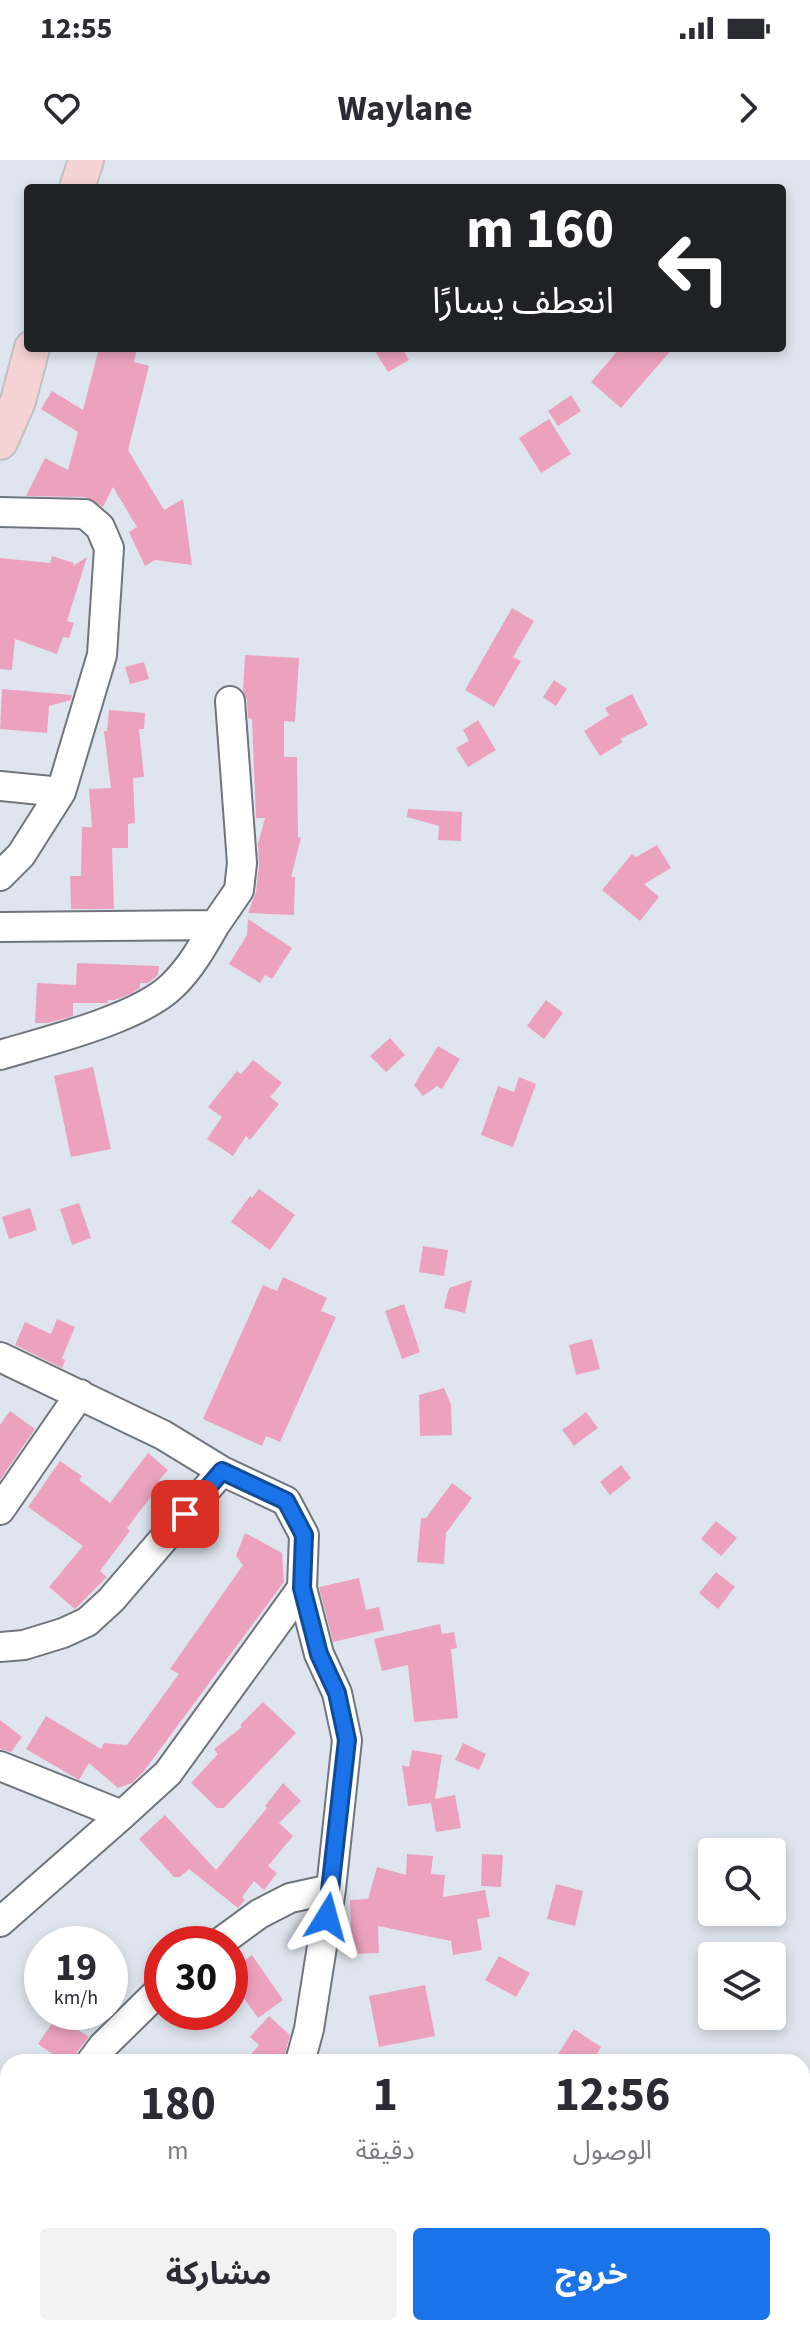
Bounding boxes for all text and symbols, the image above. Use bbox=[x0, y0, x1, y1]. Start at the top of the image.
text: 12:55 bbox=[40, 7, 112, 50]
text: Waylane bbox=[337, 83, 473, 134]
icon: heart bbox=[40, 86, 84, 130]
icon: forward bbox=[726, 86, 770, 130]
text: 160 m bbox=[466, 190, 614, 269]
icon: left bbox=[642, 216, 746, 320]
text: انعطف يسارًا bbox=[432, 276, 614, 327]
pin bbox=[151, 1480, 219, 1548]
icon: arrive bbox=[163, 1492, 207, 1536]
map controls bbox=[698, 1838, 786, 2030]
button: search bbox=[698, 1838, 786, 1926]
position arrow bbox=[285, 1875, 369, 1959]
speed limit sign: 30 bbox=[144, 1926, 248, 2030]
text: 19 bbox=[55, 1939, 97, 1996]
button: layers bbox=[698, 1942, 786, 2030]
text: km/h bbox=[54, 1984, 98, 2012]
text: 1 bbox=[372, 2061, 398, 2129]
text: 12:56 bbox=[554, 2061, 670, 2129]
text: 180 bbox=[140, 2070, 216, 2138]
text: m bbox=[167, 2132, 189, 2169]
text: دقيقة bbox=[356, 2132, 415, 2169]
text: الوصول bbox=[573, 2132, 652, 2169]
button: مشاركة bbox=[40, 2228, 397, 2320]
button: خروج bbox=[413, 2228, 770, 2320]

